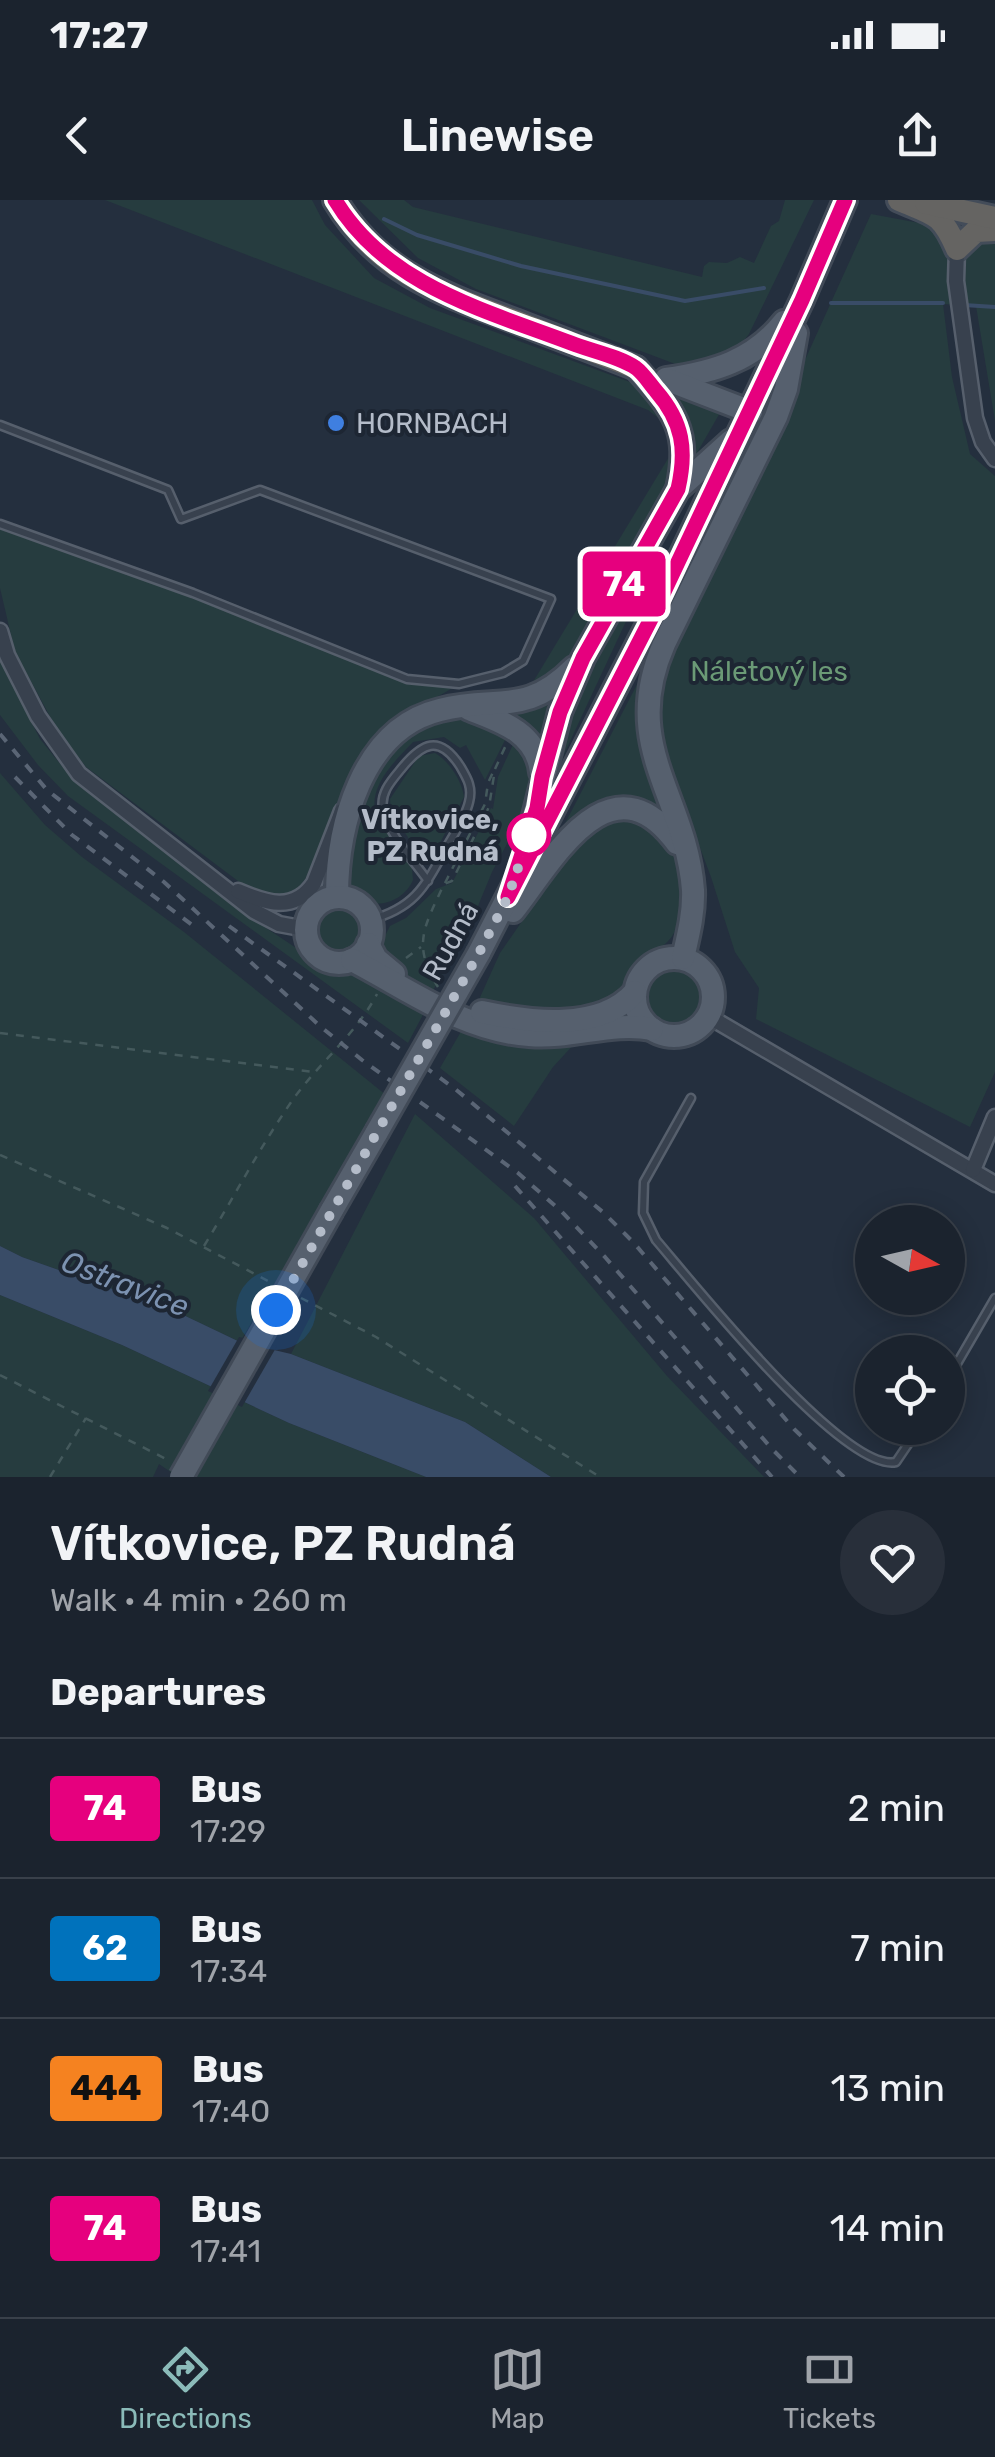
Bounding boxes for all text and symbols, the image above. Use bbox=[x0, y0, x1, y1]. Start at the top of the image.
text: 17:27 bbox=[50, 12, 148, 58]
icon: back bbox=[50, 108, 105, 163]
icon: share bbox=[890, 108, 945, 163]
text: Linewise bbox=[401, 109, 594, 162]
place label: HORNBACH bbox=[356, 407, 508, 440]
marker: HORNBACH bbox=[325, 412, 347, 434]
line badge: 74 bbox=[579, 552, 669, 616]
text: 74 bbox=[603, 563, 645, 605]
park label: Náletový les bbox=[690, 655, 848, 688]
place label: Vítkovice, PZ Rudná bbox=[361, 803, 499, 868]
marker: Vítkovice, PZ Rudná bbox=[508, 814, 550, 856]
street label: Rudná bbox=[416, 896, 485, 986]
north arrow bbox=[855, 1205, 965, 1315]
map controls bbox=[855, 1205, 965, 1445]
water label: Ostravice bbox=[56, 1243, 194, 1325]
your location bbox=[251, 1285, 301, 1335]
button: locate bbox=[855, 1335, 965, 1445]
button: heart bbox=[840, 1510, 945, 1615]
text: Vítkovice, PZ Rudná bbox=[50, 1515, 516, 1572]
text: Walk · 4 min · 260 m bbox=[50, 1581, 347, 1619]
text: Departures bbox=[50, 1669, 266, 1715]
text: Bus bbox=[190, 1766, 262, 1812]
text: 2 min bbox=[847, 1785, 945, 1831]
text: 74 bbox=[84, 1787, 126, 1829]
text: 17:29 bbox=[190, 1812, 266, 1850]
text: Bus bbox=[190, 1906, 262, 1952]
text: 7 min bbox=[850, 1925, 945, 1971]
text: 62 bbox=[82, 1927, 128, 1969]
text: 17:34 bbox=[190, 1952, 267, 1990]
text: Bus bbox=[192, 2046, 264, 2092]
text: 13 min bbox=[831, 2065, 945, 2111]
text: 444 bbox=[70, 2067, 142, 2109]
text: 17:40 bbox=[192, 2092, 270, 2130]
text: Bus bbox=[190, 2186, 262, 2232]
text: 14 min bbox=[830, 2205, 945, 2251]
text: 74 bbox=[84, 2207, 126, 2249]
text: 17:41 bbox=[190, 2232, 261, 2270]
tab: Directions bbox=[119, 2342, 252, 2435]
tab: Map bbox=[490, 2342, 545, 2435]
tab: Tickets bbox=[783, 2342, 876, 2435]

